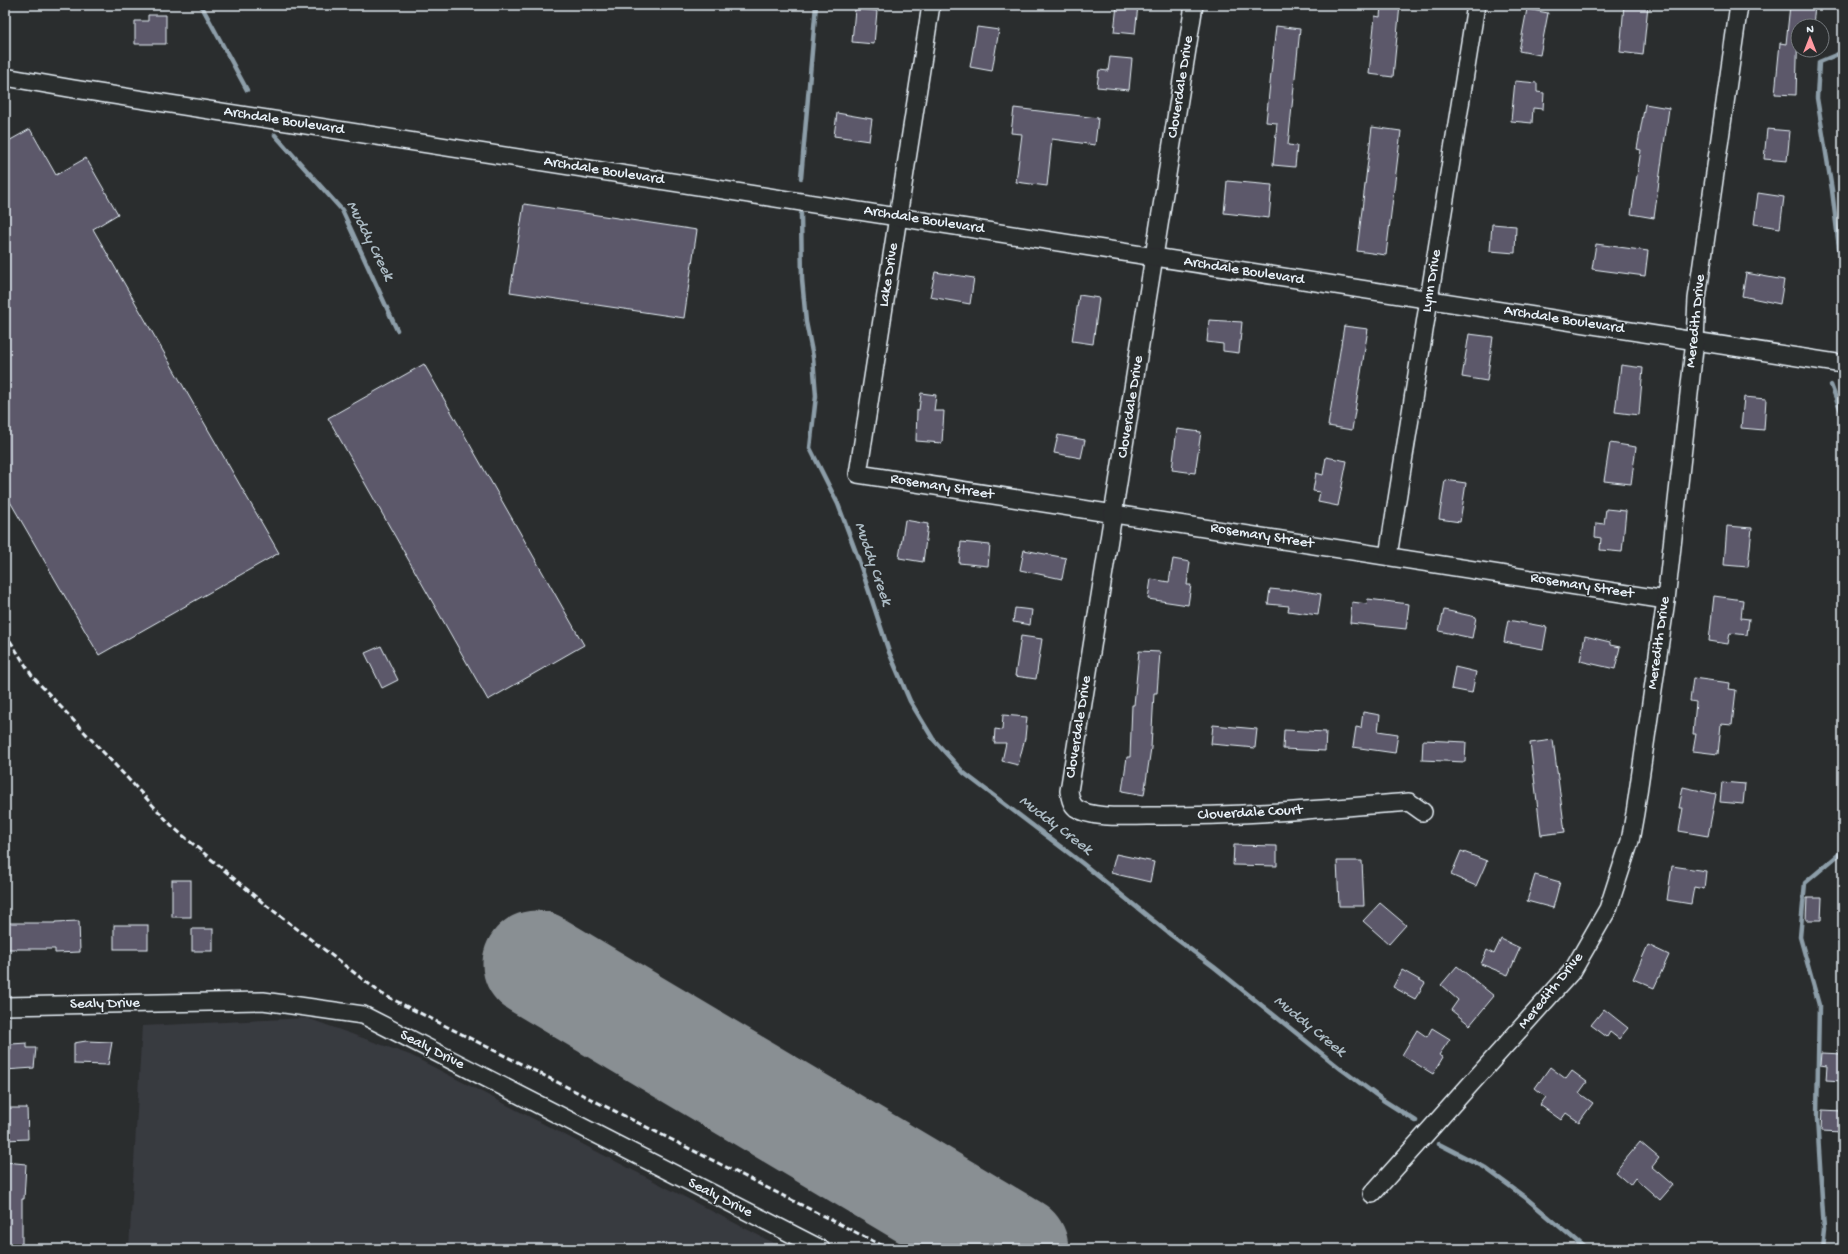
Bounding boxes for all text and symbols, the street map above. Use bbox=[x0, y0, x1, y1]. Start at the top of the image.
north arrow bbox=[1790, 18, 1830, 58]
text: N bbox=[1806, 24, 1814, 36]
street label: Cloverdale Drive bbox=[1164, 34, 1198, 139]
street label: Archdale Boulevard bbox=[223, 103, 347, 140]
street label: Archdale Boulevard bbox=[543, 153, 667, 190]
water label: Muddy Creek bbox=[341, 198, 398, 286]
street label: Archdale Boulevard bbox=[863, 202, 987, 239]
street label: Lake Drive bbox=[875, 241, 903, 308]
street label: Lynn Drive bbox=[1418, 248, 1446, 314]
street label: Archdale Boulevard bbox=[1183, 253, 1307, 290]
street label: Meredith Drive bbox=[1682, 273, 1710, 369]
street label: Archdale Boulevard bbox=[1503, 302, 1627, 339]
street label: Cloverdale Drive bbox=[1114, 354, 1148, 459]
street label: Rosemary Street bbox=[889, 470, 997, 504]
street label: Rosemary Street bbox=[1209, 519, 1317, 553]
water label: Muddy Creek bbox=[849, 520, 896, 610]
street label: Rosemary Street bbox=[1529, 569, 1637, 603]
street label: Meredith Drive bbox=[1644, 595, 1674, 691]
street label: Cloverdale Drive bbox=[1062, 674, 1096, 779]
water label: Muddy Creek bbox=[1015, 792, 1097, 861]
street label: Cloverdale Court bbox=[1197, 801, 1305, 825]
street label: Meredith Drive bbox=[1515, 949, 1588, 1033]
water label: Muddy Creek bbox=[1269, 992, 1350, 1063]
street label: Sealy Drive bbox=[70, 994, 140, 1014]
street label: Sealy Drive bbox=[397, 1026, 467, 1074]
street label: Sealy Drive bbox=[685, 1174, 755, 1222]

